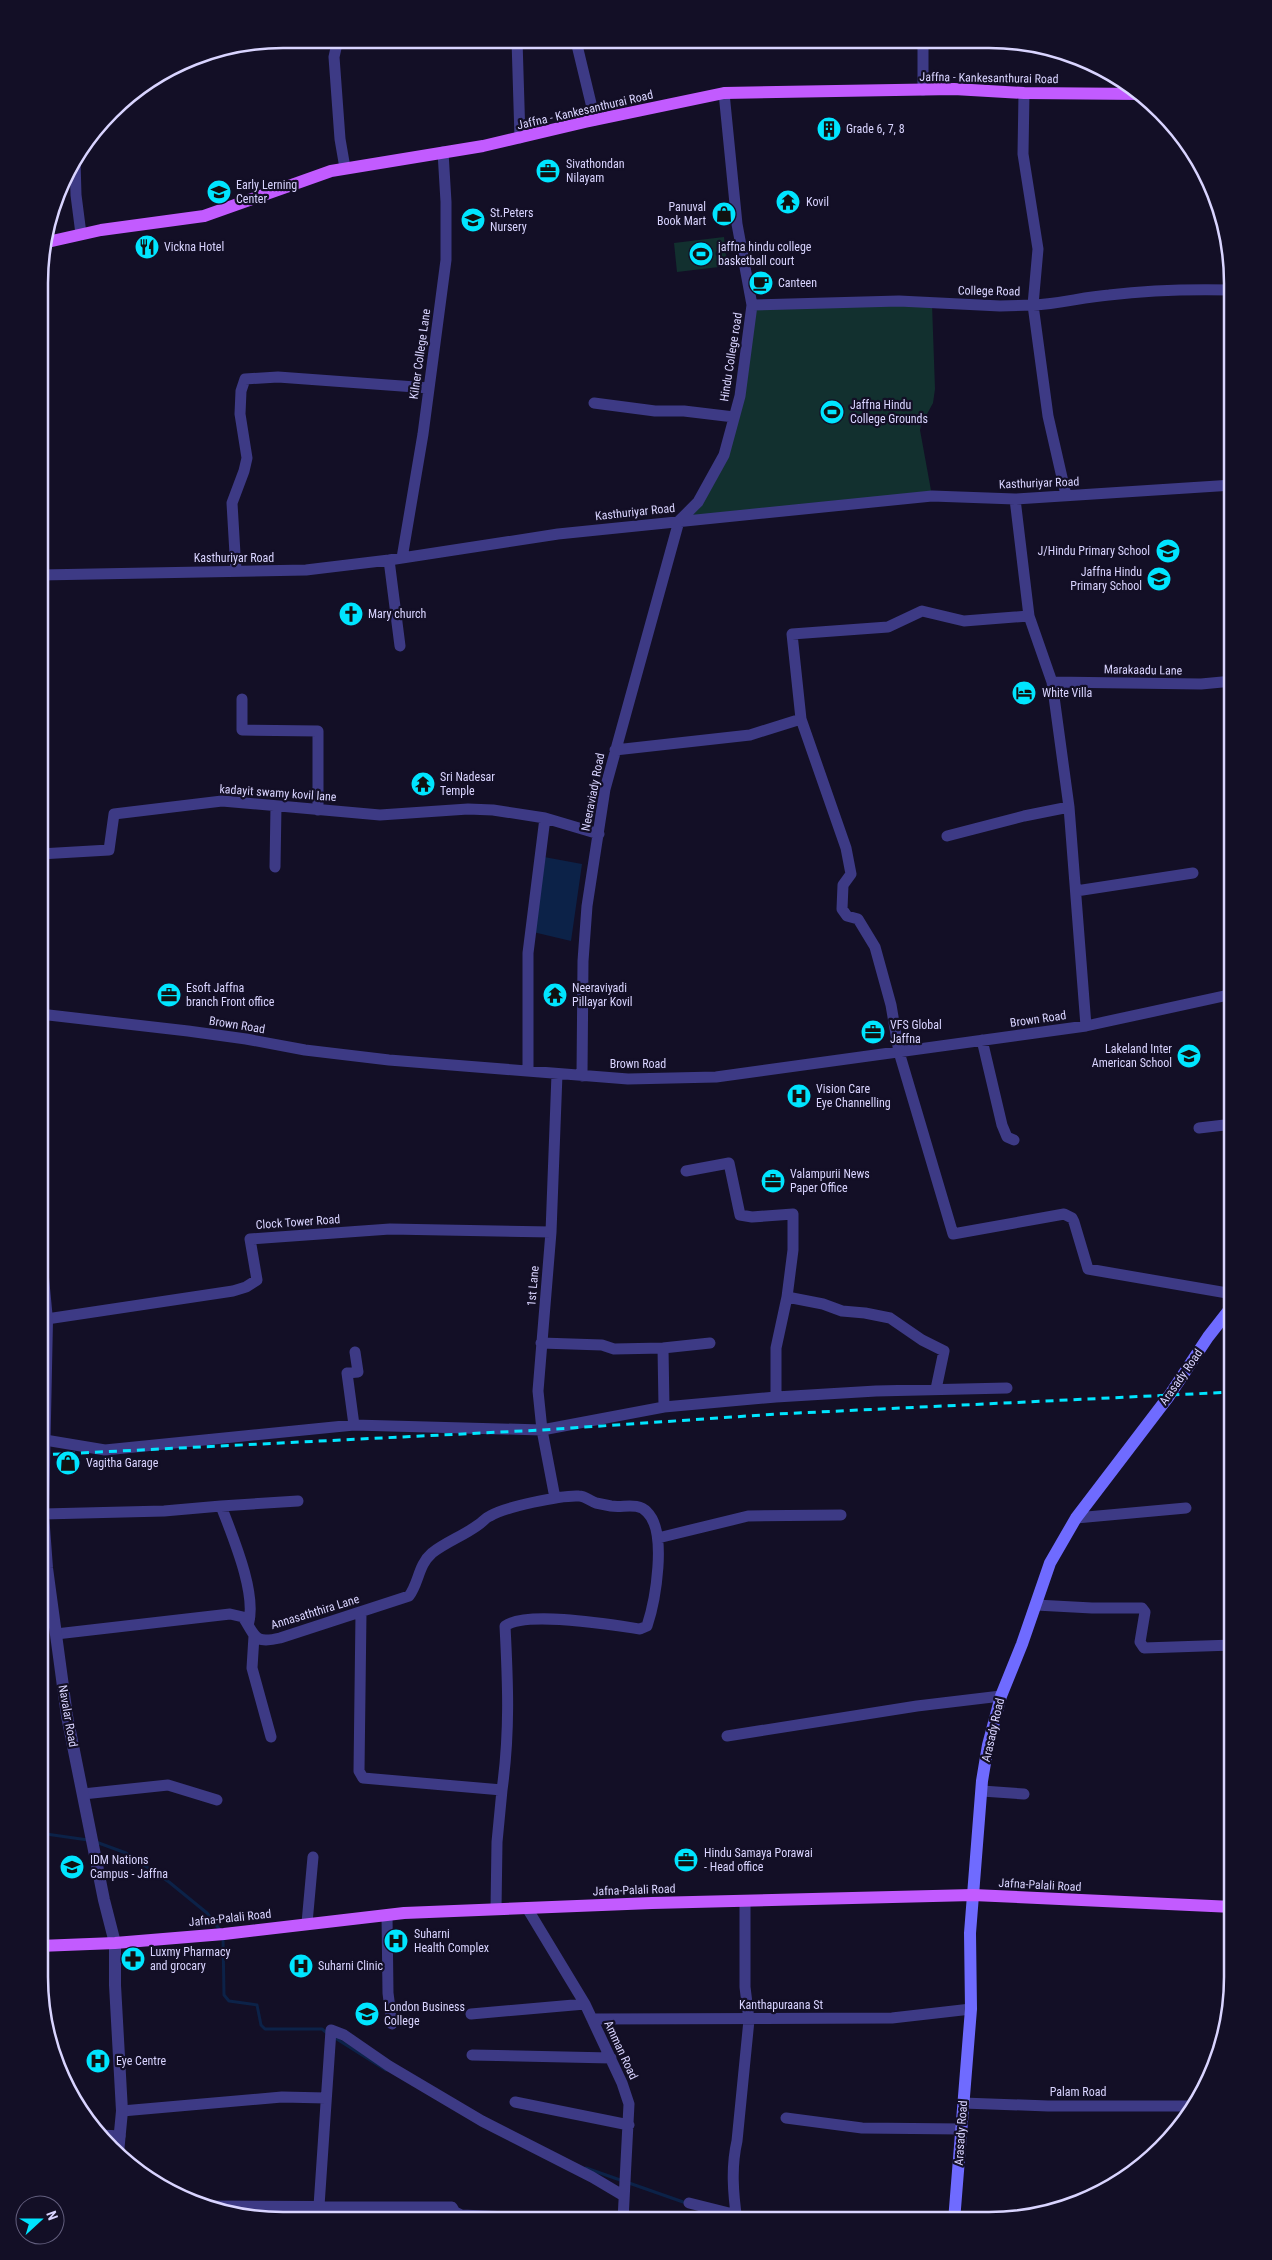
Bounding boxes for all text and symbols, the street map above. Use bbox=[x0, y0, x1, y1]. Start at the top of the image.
street label: Jaffna - Kankesanthurai Road bbox=[919, 70, 1059, 86]
street label: Jaffna - Kankesanthurai Road bbox=[516, 88, 654, 132]
building icon: Grade 6, 7, 8 bbox=[816, 116, 842, 142]
place label: Grade 6, 7, 8 bbox=[846, 122, 905, 136]
place label: Sivathondan Nilayam bbox=[566, 157, 625, 185]
office icon: Sivathondan Nilayam bbox=[535, 158, 561, 184]
place label: Early Lerning Center bbox=[236, 178, 297, 206]
school or university icon: Early Lerning Center bbox=[206, 179, 232, 205]
temple icon: Kovil bbox=[775, 189, 801, 215]
place label: Kovil bbox=[806, 195, 829, 209]
place label: Panuval Book Mart bbox=[657, 200, 706, 228]
shop icon: Panuval Book Mart bbox=[711, 201, 737, 227]
place label: St.Peters Nursery bbox=[490, 206, 533, 234]
school or university icon: St.Peters Nursery bbox=[460, 207, 486, 233]
restaurant icon: Vickna Hotel bbox=[134, 234, 160, 260]
place label: Vickna Hotel bbox=[164, 240, 224, 254]
place label: jaffna hindu college basketball court bbox=[717, 240, 812, 268]
sports icon: jaffna hindu college basketball court bbox=[688, 241, 714, 267]
cafe icon: Canteen bbox=[748, 270, 774, 296]
place label: Canteen bbox=[778, 276, 817, 290]
street label: College Road bbox=[958, 283, 1020, 299]
street label: Kilner College Lane bbox=[407, 308, 433, 400]
street label: Hindu College road bbox=[717, 311, 745, 403]
place label: Jaffna Hindu College Grounds bbox=[850, 398, 928, 426]
sports icon: Jaffna Hindu College Grounds bbox=[819, 399, 845, 425]
street label: Kasthuriyar Road bbox=[999, 475, 1080, 491]
street label: Kasthuriyar Road bbox=[594, 501, 676, 523]
school or university icon: J/Hindu Primary School bbox=[1155, 538, 1181, 564]
place label: J/Hindu Primary School bbox=[1038, 544, 1150, 558]
street label: Kasthuriyar Road bbox=[194, 551, 274, 565]
place label: Jaffna Hindu Primary School bbox=[1070, 565, 1142, 593]
school or university icon: Jaffna Hindu Primary School bbox=[1146, 566, 1172, 592]
church icon: Mary church bbox=[338, 601, 364, 627]
place label: Mary church bbox=[368, 607, 427, 621]
street label: Marakaadu Lane bbox=[1104, 662, 1183, 678]
hotel icon: White Villa bbox=[1011, 680, 1037, 706]
place label: White Villa bbox=[1042, 686, 1093, 700]
street label: Neeraviady Road bbox=[579, 752, 607, 832]
place label: Sri Nadesar Temple bbox=[440, 770, 495, 798]
temple icon: Sri Nadesar Temple bbox=[410, 771, 436, 797]
street label: kadayit swamy kovil lane bbox=[219, 782, 337, 804]
place label: Esoft Jaffna branch Front office bbox=[186, 981, 275, 1009]
place label: Neeraviyadi Pillayar Kovil bbox=[572, 981, 633, 1009]
office icon: Esoft Jaffna branch Front office bbox=[156, 982, 182, 1008]
temple icon: Neeraviyadi Pillayar Kovil bbox=[542, 982, 568, 1008]
street label: Brown Road bbox=[1009, 1008, 1067, 1030]
street label: Brown Road bbox=[208, 1014, 266, 1036]
place label: VFS Global Jaffna bbox=[890, 1018, 942, 1046]
office icon: VFS Global Jaffna bbox=[860, 1019, 886, 1045]
place label: Lakeland Inter American School bbox=[1092, 1042, 1172, 1070]
school or university icon: Lakeland Inter American School bbox=[1176, 1043, 1202, 1069]
street label: Brown Road bbox=[610, 1057, 666, 1071]
place label: Vision Care Eye Channelling bbox=[816, 1082, 891, 1110]
hospital icon: Vision Care Eye Channelling bbox=[786, 1083, 812, 1109]
place label: Valampurii News Paper Office bbox=[790, 1167, 870, 1195]
office icon: Valampurii News Paper Office bbox=[760, 1168, 786, 1194]
street label: Clock Tower Road bbox=[255, 1212, 341, 1232]
street label: 1st Lane bbox=[524, 1265, 542, 1307]
street label: Arasady Road bbox=[1157, 1346, 1205, 1408]
shop icon: Vagitha Garage bbox=[55, 1450, 81, 1476]
place label: Vagitha Garage bbox=[86, 1456, 159, 1470]
street label: Annasaththira Lane bbox=[269, 1592, 361, 1632]
street label: Navalar Road bbox=[56, 1684, 80, 1748]
street label: Arasady Road bbox=[979, 1697, 1007, 1763]
place label: Hindu Samaya Porawai - Head office bbox=[704, 1846, 813, 1874]
office icon: Hindu Samaya Porawai - Head office bbox=[673, 1847, 699, 1873]
place label: IDM Nations Campus - Jaffna bbox=[90, 1853, 168, 1881]
school or university icon: IDM Nations Campus - Jaffna bbox=[59, 1854, 85, 1880]
street label: Jafna-Palali Road bbox=[998, 1876, 1082, 1894]
street label: Jafna-Palali Road bbox=[592, 1882, 676, 1898]
street label: Jafna-Palali Road bbox=[188, 1907, 272, 1929]
place label: Suharni Health Complex bbox=[414, 1927, 489, 1955]
hospital icon: Suharni Health Complex bbox=[383, 1928, 409, 1954]
place label: Luxmy Pharmacy and grocary bbox=[150, 1945, 230, 1973]
pharmacy icon: Luxmy Pharmacy and grocary bbox=[120, 1946, 146, 1972]
hospital icon: Suharni Clinic bbox=[288, 1953, 314, 1979]
place label: Suharni Clinic bbox=[318, 1959, 383, 1973]
street label: Kanthapuraana St bbox=[739, 1998, 823, 2012]
place label: London Business College bbox=[384, 2000, 465, 2028]
school or university icon: London Business College bbox=[354, 2001, 380, 2027]
street label: Amman Road bbox=[601, 2018, 641, 2082]
hospital icon: Eye Centre bbox=[85, 2048, 111, 2074]
place label: Eye Centre bbox=[116, 2054, 166, 2068]
street label: Palam Road bbox=[1050, 2085, 1106, 2099]
street label: Arasady Road bbox=[952, 2100, 970, 2166]
north arrow bbox=[15, 2195, 65, 2245]
text: N bbox=[43, 2208, 61, 2222]

